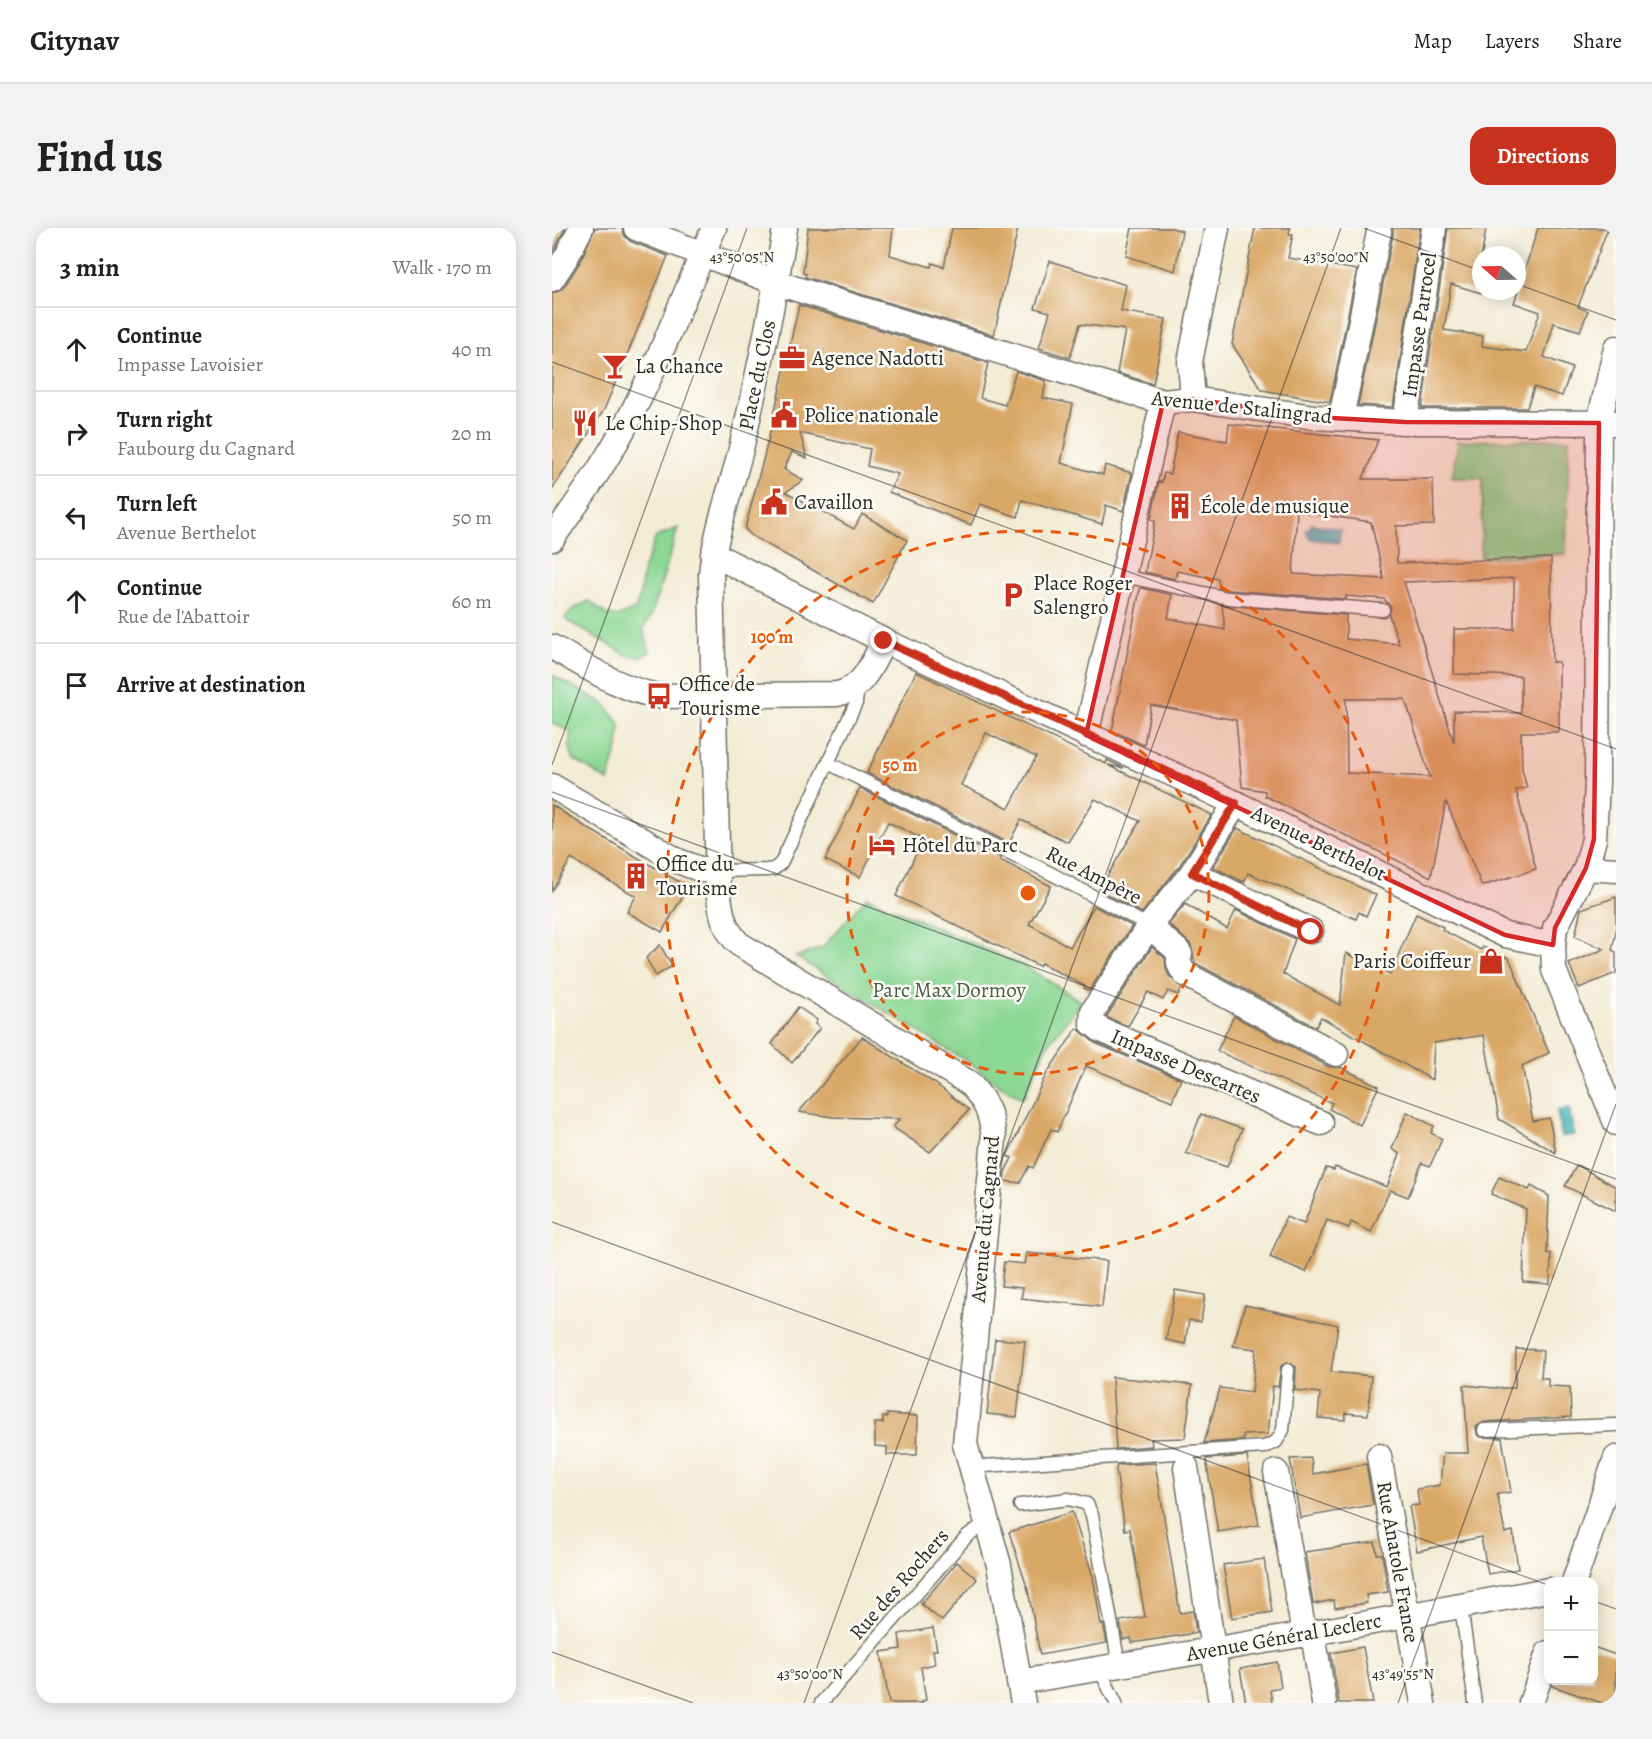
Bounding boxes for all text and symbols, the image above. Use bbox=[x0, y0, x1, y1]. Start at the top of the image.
text: Citynav bbox=[30, 22, 119, 60]
text: Map bbox=[1413, 27, 1452, 55]
text: Layers bbox=[1485, 27, 1540, 55]
text: Share bbox=[1573, 27, 1622, 55]
button: Directions bbox=[1470, 127, 1616, 185]
text: Find us bbox=[36, 128, 163, 185]
north arrow bbox=[1472, 246, 1526, 300]
text: 43°50'05"N bbox=[710, 247, 774, 267]
text: 43°50'00"N bbox=[1303, 247, 1369, 267]
text: 3 min bbox=[60, 250, 120, 285]
street label: Impasse Parrocel bbox=[1395, 250, 1443, 400]
text: Walk · 170 m bbox=[392, 254, 492, 281]
street label: Place du Clos bbox=[732, 317, 782, 433]
text: Continue bbox=[117, 321, 202, 351]
icon: ahead bbox=[60, 333, 93, 366]
text: 40 m bbox=[452, 336, 492, 363]
office icon: Agence Nadotti bbox=[777, 343, 807, 373]
place label: Agence Nadotti bbox=[811, 344, 944, 372]
text: Impasse Lavoisier bbox=[117, 351, 263, 378]
bar icon: La Chance bbox=[600, 351, 630, 381]
place label: La Chance bbox=[635, 352, 723, 380]
street label: Avenue de Stalingrad bbox=[1149, 383, 1334, 430]
public building icon: Police nationale bbox=[769, 400, 799, 430]
place label: Police nationale bbox=[804, 401, 939, 429]
text: Turn right bbox=[117, 405, 213, 435]
restaurant icon: Le Chip-Shop bbox=[570, 408, 600, 438]
place label: Le Chip-Shop bbox=[605, 409, 722, 437]
icon: right bbox=[60, 417, 93, 450]
text: 20 m bbox=[451, 420, 492, 447]
text: Faubourg du Cagnard bbox=[117, 435, 295, 462]
public building icon: Cavaillon bbox=[759, 487, 789, 517]
place label: Cavaillon bbox=[794, 488, 873, 516]
text: Turn left bbox=[117, 489, 197, 519]
building icon: École de musique bbox=[1165, 491, 1195, 521]
place label: École de musique bbox=[1200, 492, 1349, 520]
icon: left bbox=[60, 501, 93, 534]
text: 50 m bbox=[452, 504, 492, 531]
text: Avenue Berthelot bbox=[117, 519, 257, 546]
place label: Place Roger Salengro bbox=[1033, 569, 1132, 621]
text: Continue bbox=[117, 573, 202, 603]
parking icon: Place Roger Salengro bbox=[998, 580, 1028, 610]
icon: ahead bbox=[60, 585, 93, 618]
text: 60 m bbox=[452, 588, 492, 615]
text: Rue de l'Abattoir bbox=[117, 603, 250, 630]
text: 100 m bbox=[751, 625, 793, 649]
route end bbox=[870, 627, 896, 653]
icon: arrive bbox=[60, 669, 93, 702]
text: Arrive at destination bbox=[117, 670, 306, 700]
place label: Office de Tourisme bbox=[679, 670, 760, 722]
bus stop icon: Office de Tourisme bbox=[644, 681, 674, 711]
text: 50 m bbox=[883, 753, 917, 777]
street label: Avenue Berthelot bbox=[1246, 798, 1391, 888]
hotel icon: Hôtel du Parc bbox=[867, 830, 897, 860]
place label: Hôtel du Parc bbox=[902, 831, 1018, 859]
street label: Rue Ampère bbox=[1041, 839, 1147, 911]
place label: Office du Tourisme bbox=[656, 850, 737, 902]
building icon: Office du Tourisme bbox=[621, 861, 651, 891]
centre of rings bbox=[1018, 883, 1038, 903]
route start bbox=[1297, 918, 1323, 944]
shop icon: Paris Coiffeur bbox=[1476, 946, 1506, 976]
place label: Paris Coiffeur bbox=[1353, 947, 1471, 975]
park label: Parc Max Dormoy bbox=[872, 976, 1026, 1004]
street label: Impasse Descartes bbox=[1107, 1022, 1265, 1110]
street label: Avenue du Cagnard bbox=[964, 1134, 1006, 1305]
street label: Rue Anatole France bbox=[1370, 1479, 1426, 1645]
street label: Rue des Rochers bbox=[843, 1522, 955, 1646]
map controls bbox=[1544, 1577, 1598, 1685]
button: + bbox=[1544, 1577, 1598, 1631]
street label: Avenue Général Leclerc bbox=[1183, 1606, 1384, 1668]
button: − bbox=[1544, 1631, 1598, 1685]
text: 43°50'00"N bbox=[777, 1664, 843, 1684]
text: 43°49'55"N bbox=[1372, 1664, 1434, 1684]

